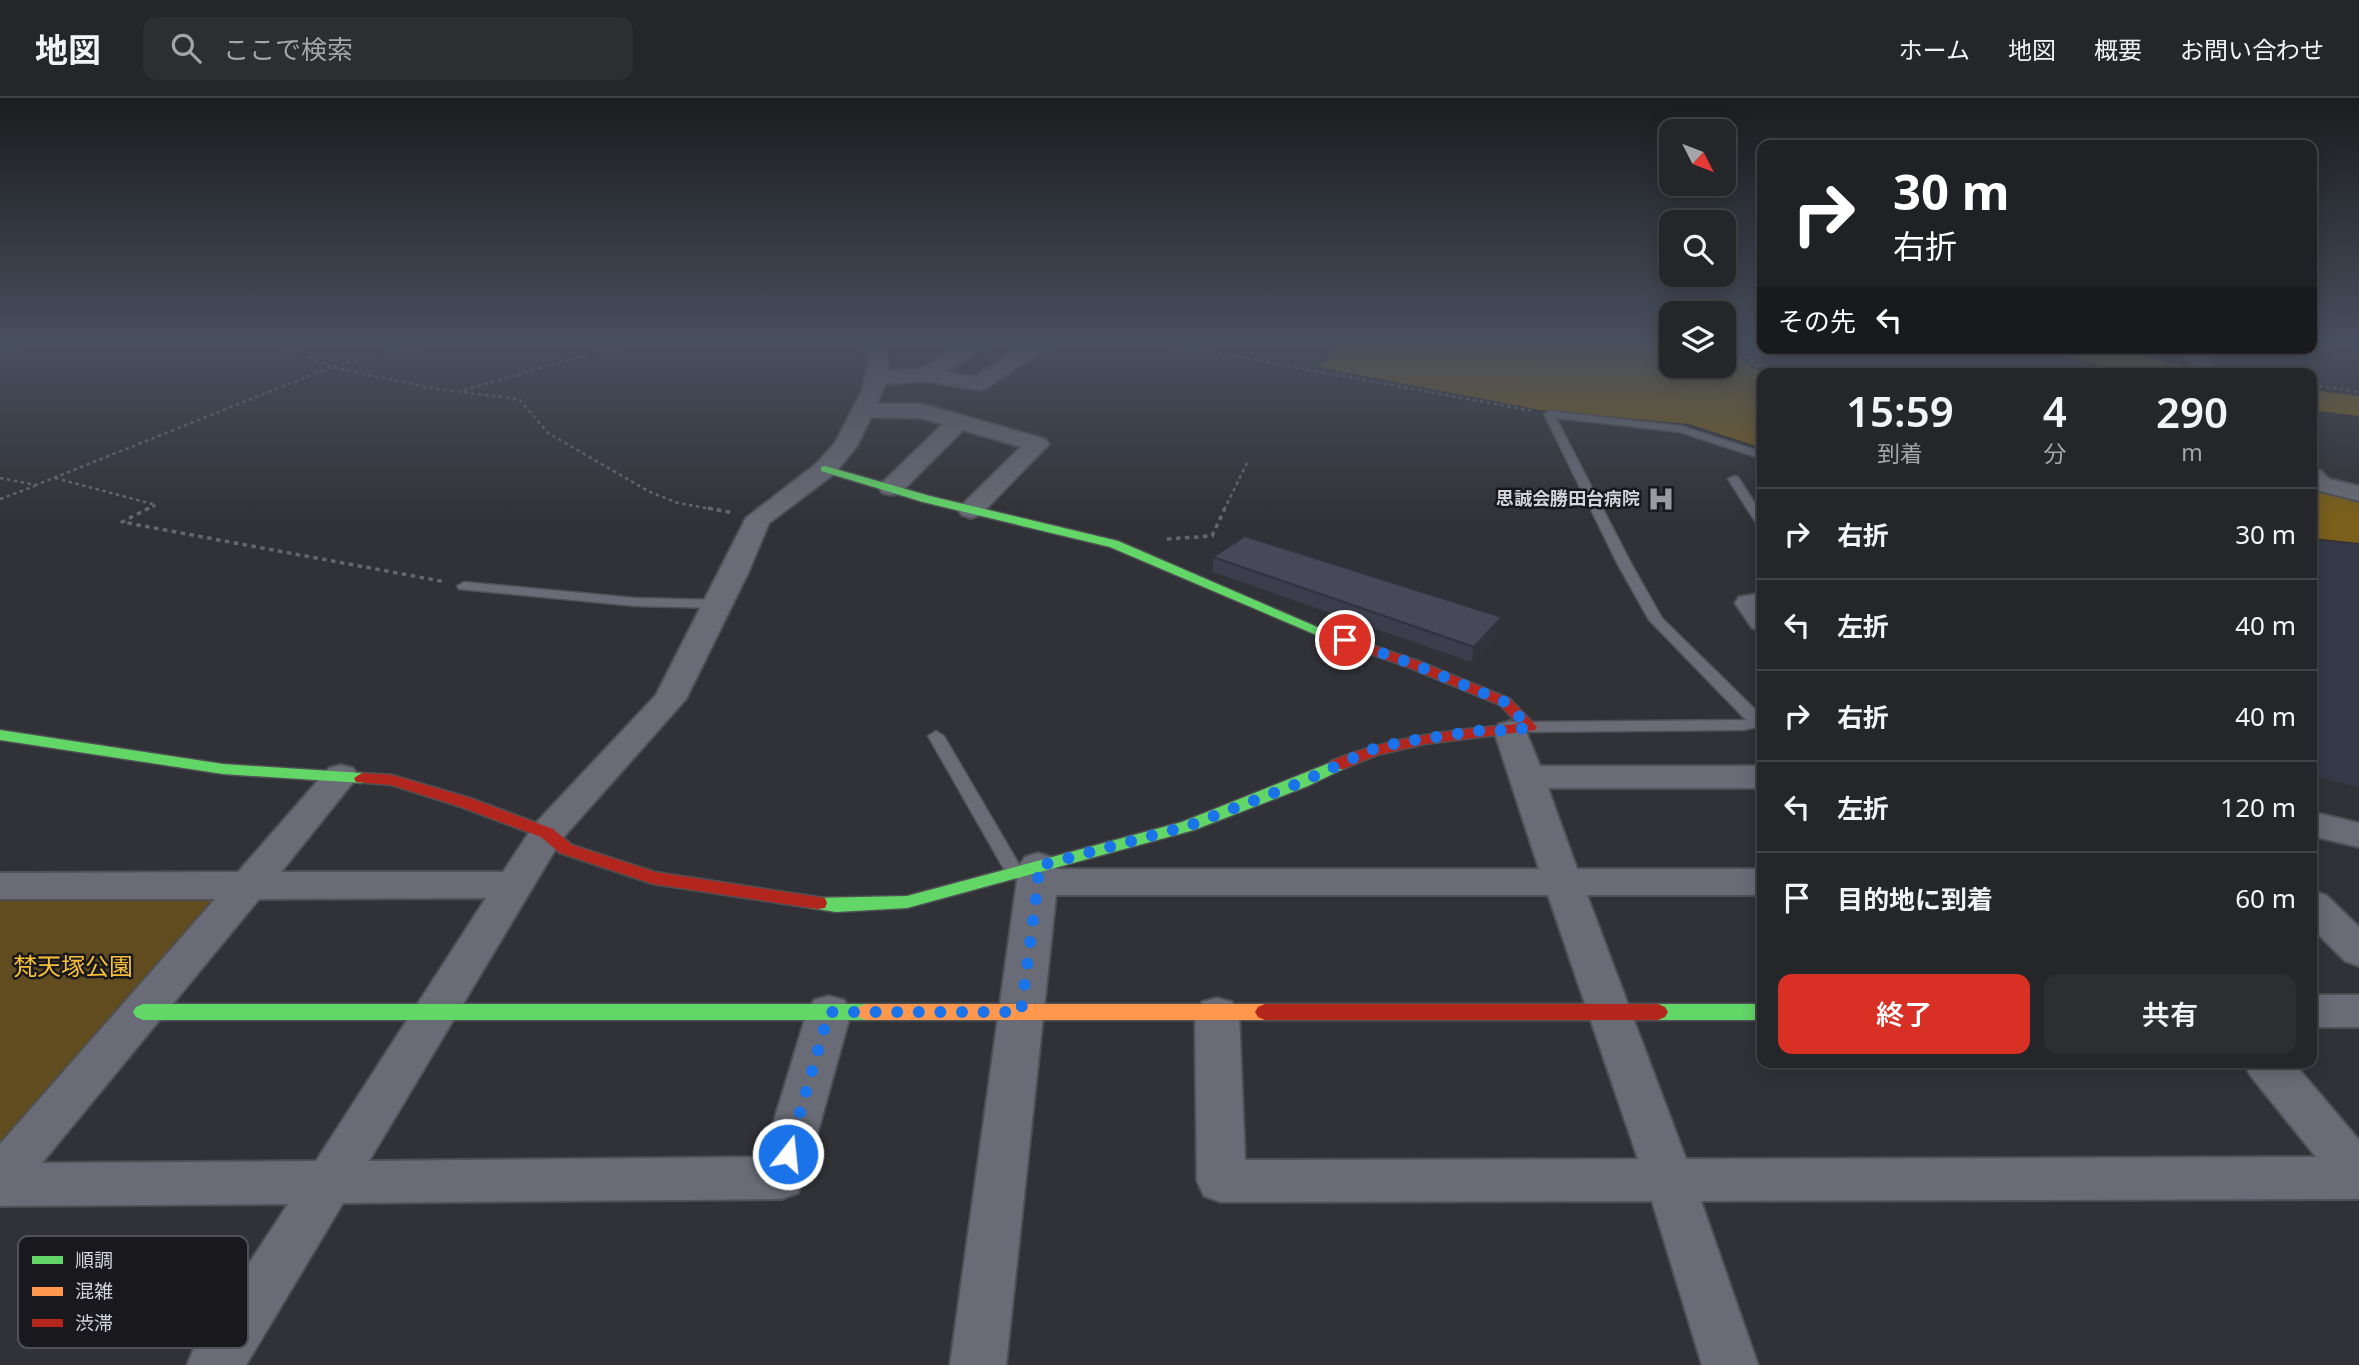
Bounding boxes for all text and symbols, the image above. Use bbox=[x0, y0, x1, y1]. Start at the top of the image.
search box bbox=[143, 17, 633, 80]
text: 地図 bbox=[35, 27, 101, 72]
icon: search bbox=[167, 29, 205, 67]
text: ここで検索 bbox=[223, 31, 353, 67]
text: ホーム bbox=[1899, 33, 1970, 66]
text: 地図 bbox=[2008, 33, 2056, 66]
text: 概要 bbox=[2094, 33, 2142, 66]
text: お問い合わせ bbox=[2180, 33, 2324, 66]
north arrow bbox=[1659, 119, 1736, 196]
map controls bbox=[1659, 119, 1736, 378]
text: 30 m bbox=[1893, 158, 2010, 224]
icon: right bbox=[1778, 168, 1869, 259]
button: search bbox=[1659, 210, 1736, 287]
text: 右折 bbox=[1893, 224, 1957, 267]
button: layers bbox=[1659, 301, 1736, 378]
icon: left bbox=[1870, 301, 1908, 339]
text: その先 bbox=[1778, 303, 1856, 339]
text: 15:59 bbox=[1846, 382, 1954, 439]
text: 4 bbox=[2043, 382, 2067, 439]
text: 290 bbox=[2156, 383, 2228, 440]
text: m bbox=[2181, 436, 2203, 468]
text: 到着 bbox=[1877, 437, 1923, 469]
text: 分 bbox=[2043, 437, 2066, 469]
hospital icon: 思誠会勝田台病院 bbox=[1646, 484, 1676, 514]
place label: 思誠会勝田台病院 bbox=[1496, 486, 1640, 510]
icon: right bbox=[1778, 515, 1816, 553]
text: 30 m bbox=[2235, 516, 2296, 552]
text: 右折 bbox=[1837, 517, 1889, 553]
icon: left bbox=[1778, 606, 1816, 644]
text: 40 m bbox=[2235, 607, 2296, 643]
text: 左折 bbox=[1837, 608, 1889, 644]
pin bbox=[1315, 610, 1375, 670]
icon: arrive bbox=[1326, 621, 1364, 659]
icon: right bbox=[1778, 697, 1816, 735]
text: 40 m bbox=[2235, 698, 2296, 734]
text: 右折 bbox=[1837, 699, 1889, 735]
icon: left bbox=[1778, 788, 1816, 826]
text: 120 m bbox=[2220, 789, 2296, 825]
text: 左折 bbox=[1837, 790, 1889, 826]
icon: arrive bbox=[1778, 879, 1816, 917]
text: 60 m bbox=[2235, 880, 2296, 916]
text: 目的地に到着 bbox=[1837, 881, 1993, 917]
park label: 梵天塚公園 bbox=[13, 949, 133, 982]
button: 終了 bbox=[1778, 974, 2030, 1054]
button: 共有 bbox=[2044, 974, 2296, 1054]
position arrow bbox=[751, 1117, 825, 1191]
legend bbox=[18, 1236, 248, 1348]
text: 順調 bbox=[75, 1247, 113, 1273]
text: 混雑 bbox=[75, 1278, 113, 1304]
text: 渋滞 bbox=[75, 1310, 113, 1336]

